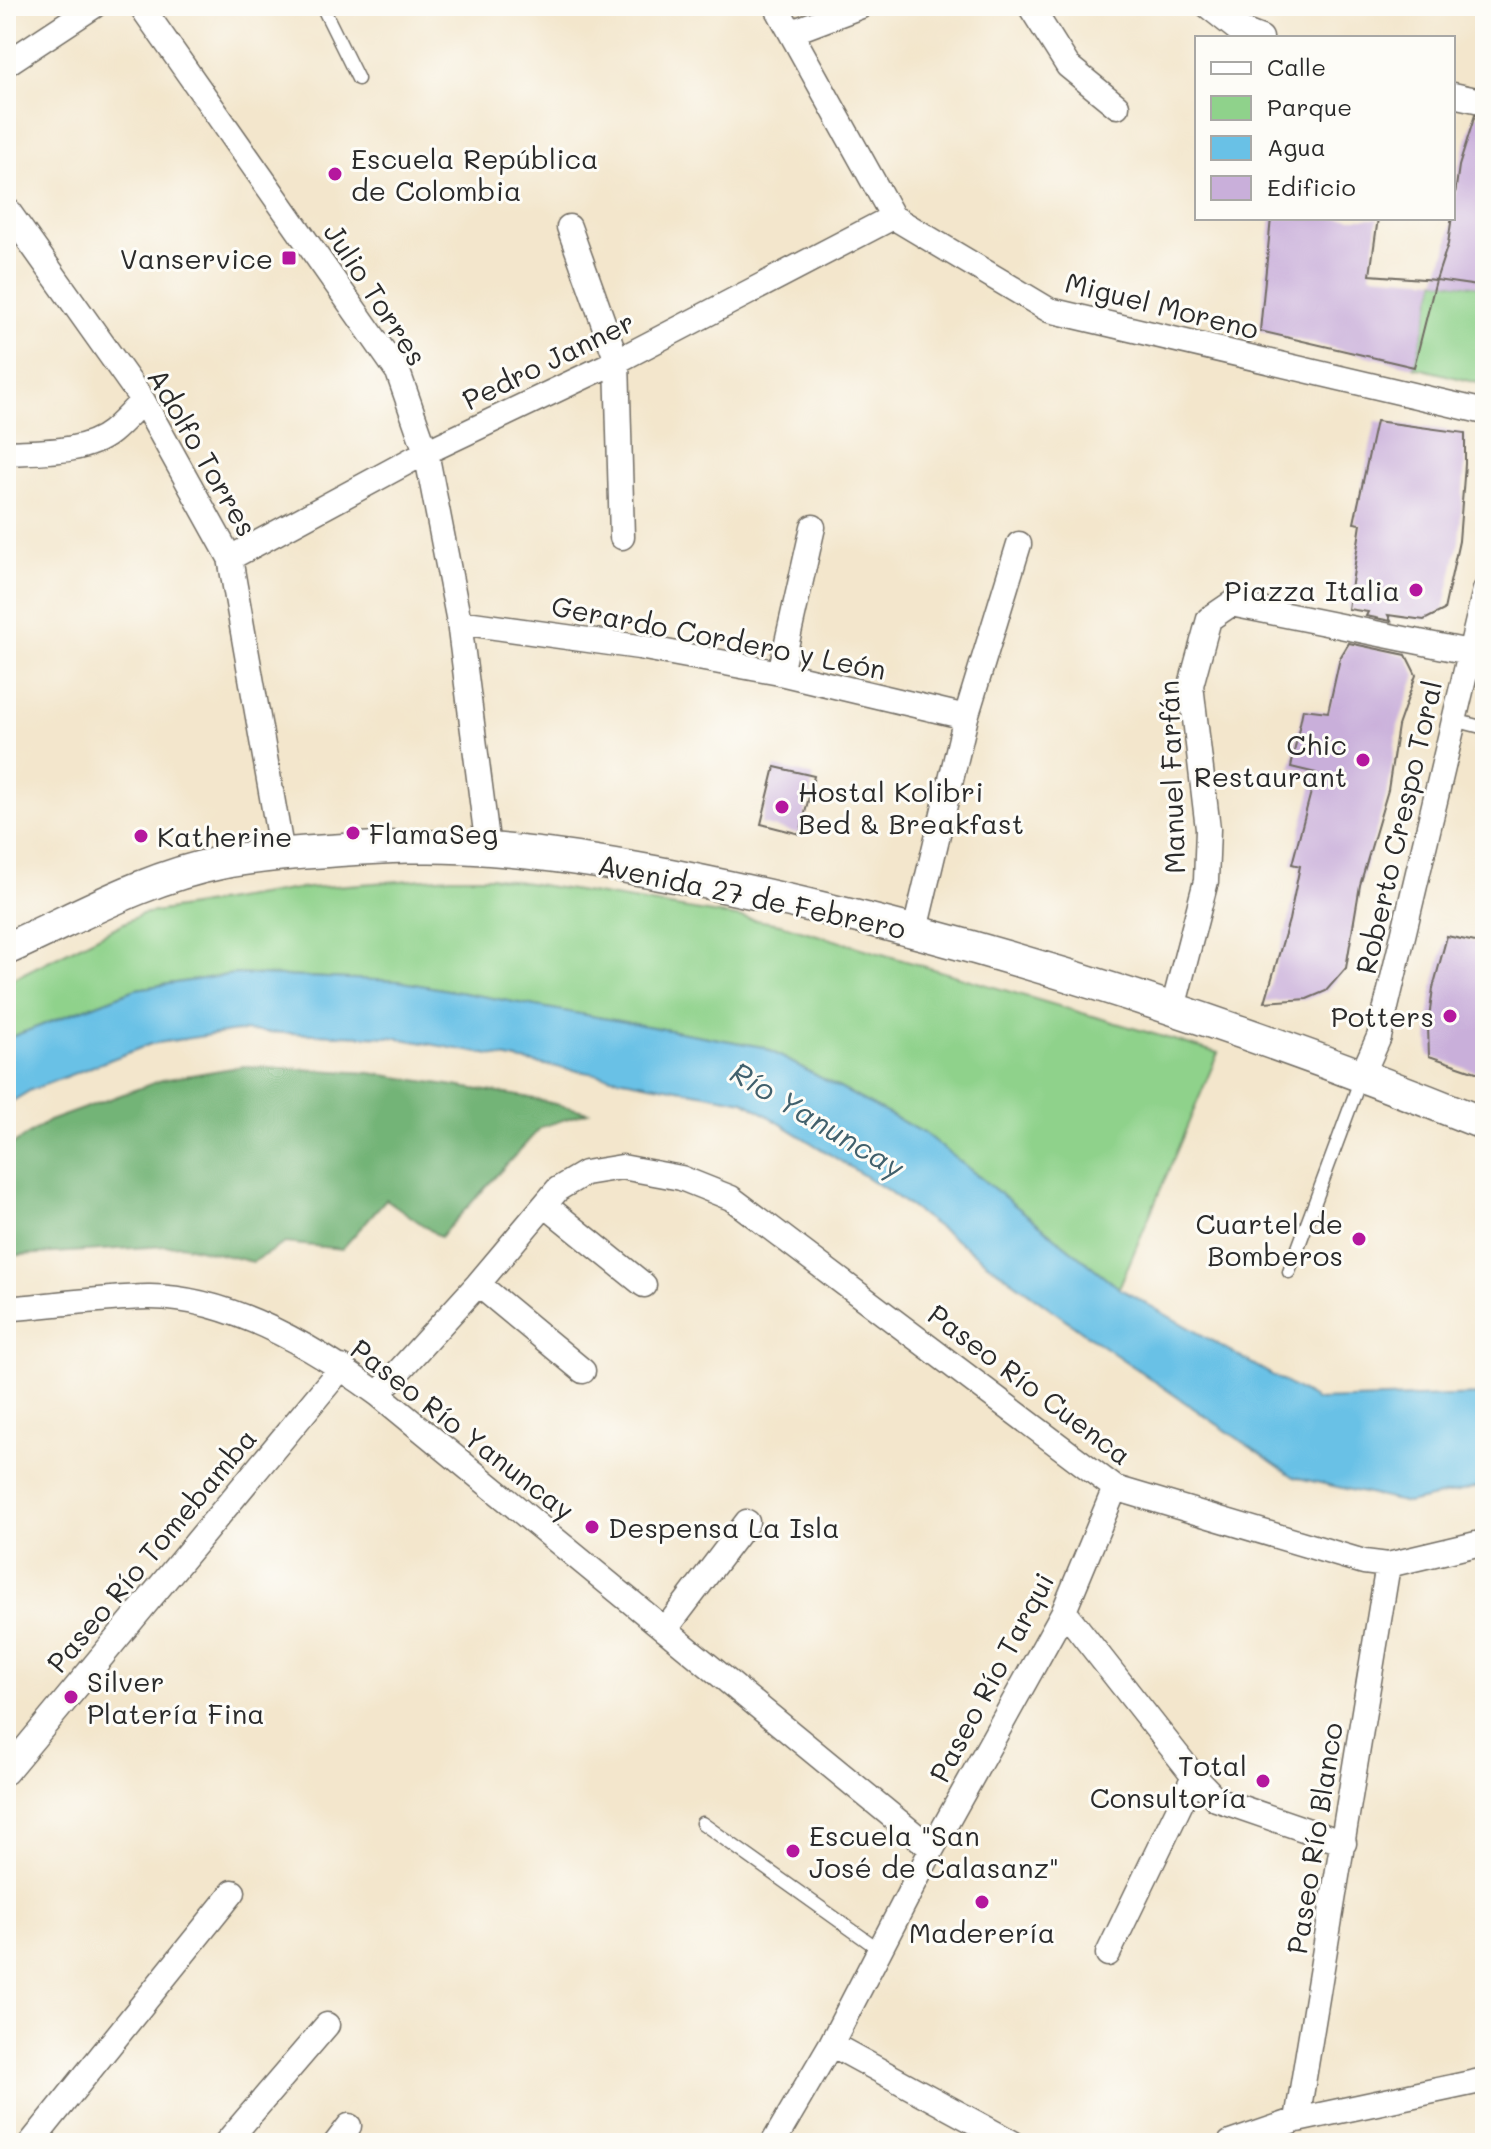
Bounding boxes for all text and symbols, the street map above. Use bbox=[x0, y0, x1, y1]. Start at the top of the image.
legend bbox=[1195, 36, 1455, 220]
text: Calle bbox=[1267, 51, 1326, 82]
text: Parque bbox=[1267, 91, 1352, 122]
text: Agua bbox=[1267, 131, 1326, 162]
place label: Escuela República de Colombia bbox=[351, 140, 598, 208]
marker: Escuela República de Colombia bbox=[326, 165, 344, 183]
text: Edificio bbox=[1267, 171, 1356, 202]
street label: Julio Torres bbox=[316, 216, 436, 372]
place label: Vanservice bbox=[120, 240, 273, 276]
marker: Vanservice bbox=[280, 249, 298, 267]
street label: Miguel Moreno bbox=[1061, 264, 1263, 346]
street label: Pedro Janner bbox=[456, 303, 640, 417]
street label: Adolfo Torres bbox=[140, 361, 266, 543]
place label: Piazza Italia bbox=[1224, 572, 1400, 608]
marker: Piazza Italia bbox=[1407, 581, 1425, 599]
street label: Gerardo Cordero y León bbox=[549, 587, 889, 687]
street label: Roberto Crespo Toral bbox=[1347, 677, 1449, 977]
street label: Manuel Farfán bbox=[1150, 680, 1192, 874]
place label: Chic Restaurant bbox=[1194, 726, 1347, 794]
marker: Chic Restaurant bbox=[1354, 751, 1372, 769]
place label: Hostal Kolibri Bed & Breakfast bbox=[798, 773, 1024, 841]
marker: Hostal Kolibri Bed & Breakfast bbox=[773, 798, 791, 816]
place label: FlamaSeg bbox=[369, 815, 498, 851]
place label: Katherine bbox=[157, 818, 292, 854]
marker: FlamaSeg bbox=[344, 824, 362, 842]
marker: Katherine bbox=[132, 827, 150, 845]
street label: Avenida 27 de Febrero bbox=[595, 846, 909, 946]
place label: Potters bbox=[1331, 998, 1434, 1034]
marker: Potters bbox=[1441, 1007, 1459, 1025]
water label: Río Yanuncay bbox=[724, 1051, 913, 1187]
place label: Cuartel de Bomberos bbox=[1195, 1205, 1343, 1273]
marker: Cuartel de Bomberos bbox=[1350, 1230, 1368, 1248]
street label: Paseo Río Cuenca bbox=[921, 1296, 1139, 1472]
street label: Paseo Río Yanuncay bbox=[344, 1330, 582, 1528]
street label: Paseo Río Tomebamba bbox=[38, 1420, 264, 1680]
place label: Despensa La Isla bbox=[608, 1509, 840, 1545]
marker: Despensa La Isla bbox=[583, 1518, 601, 1536]
street label: Paseo Río Tarqui bbox=[921, 1566, 1061, 1788]
place label: Silver Platería Fina bbox=[87, 1663, 265, 1731]
marker: Silver Platería Fina bbox=[62, 1688, 80, 1706]
street label: Paseo Río Blanco bbox=[1278, 1720, 1350, 1956]
place label: Total Consultoría bbox=[1090, 1747, 1247, 1815]
marker: Total Consultoría bbox=[1254, 1772, 1272, 1790]
place label: Escuela "San José de Calasanz" bbox=[809, 1817, 1059, 1885]
marker: Escuela "San José de Calasanz" bbox=[784, 1842, 802, 1860]
marker: Maderería bbox=[973, 1893, 991, 1911]
place label: Maderería bbox=[909, 1914, 1055, 1950]

